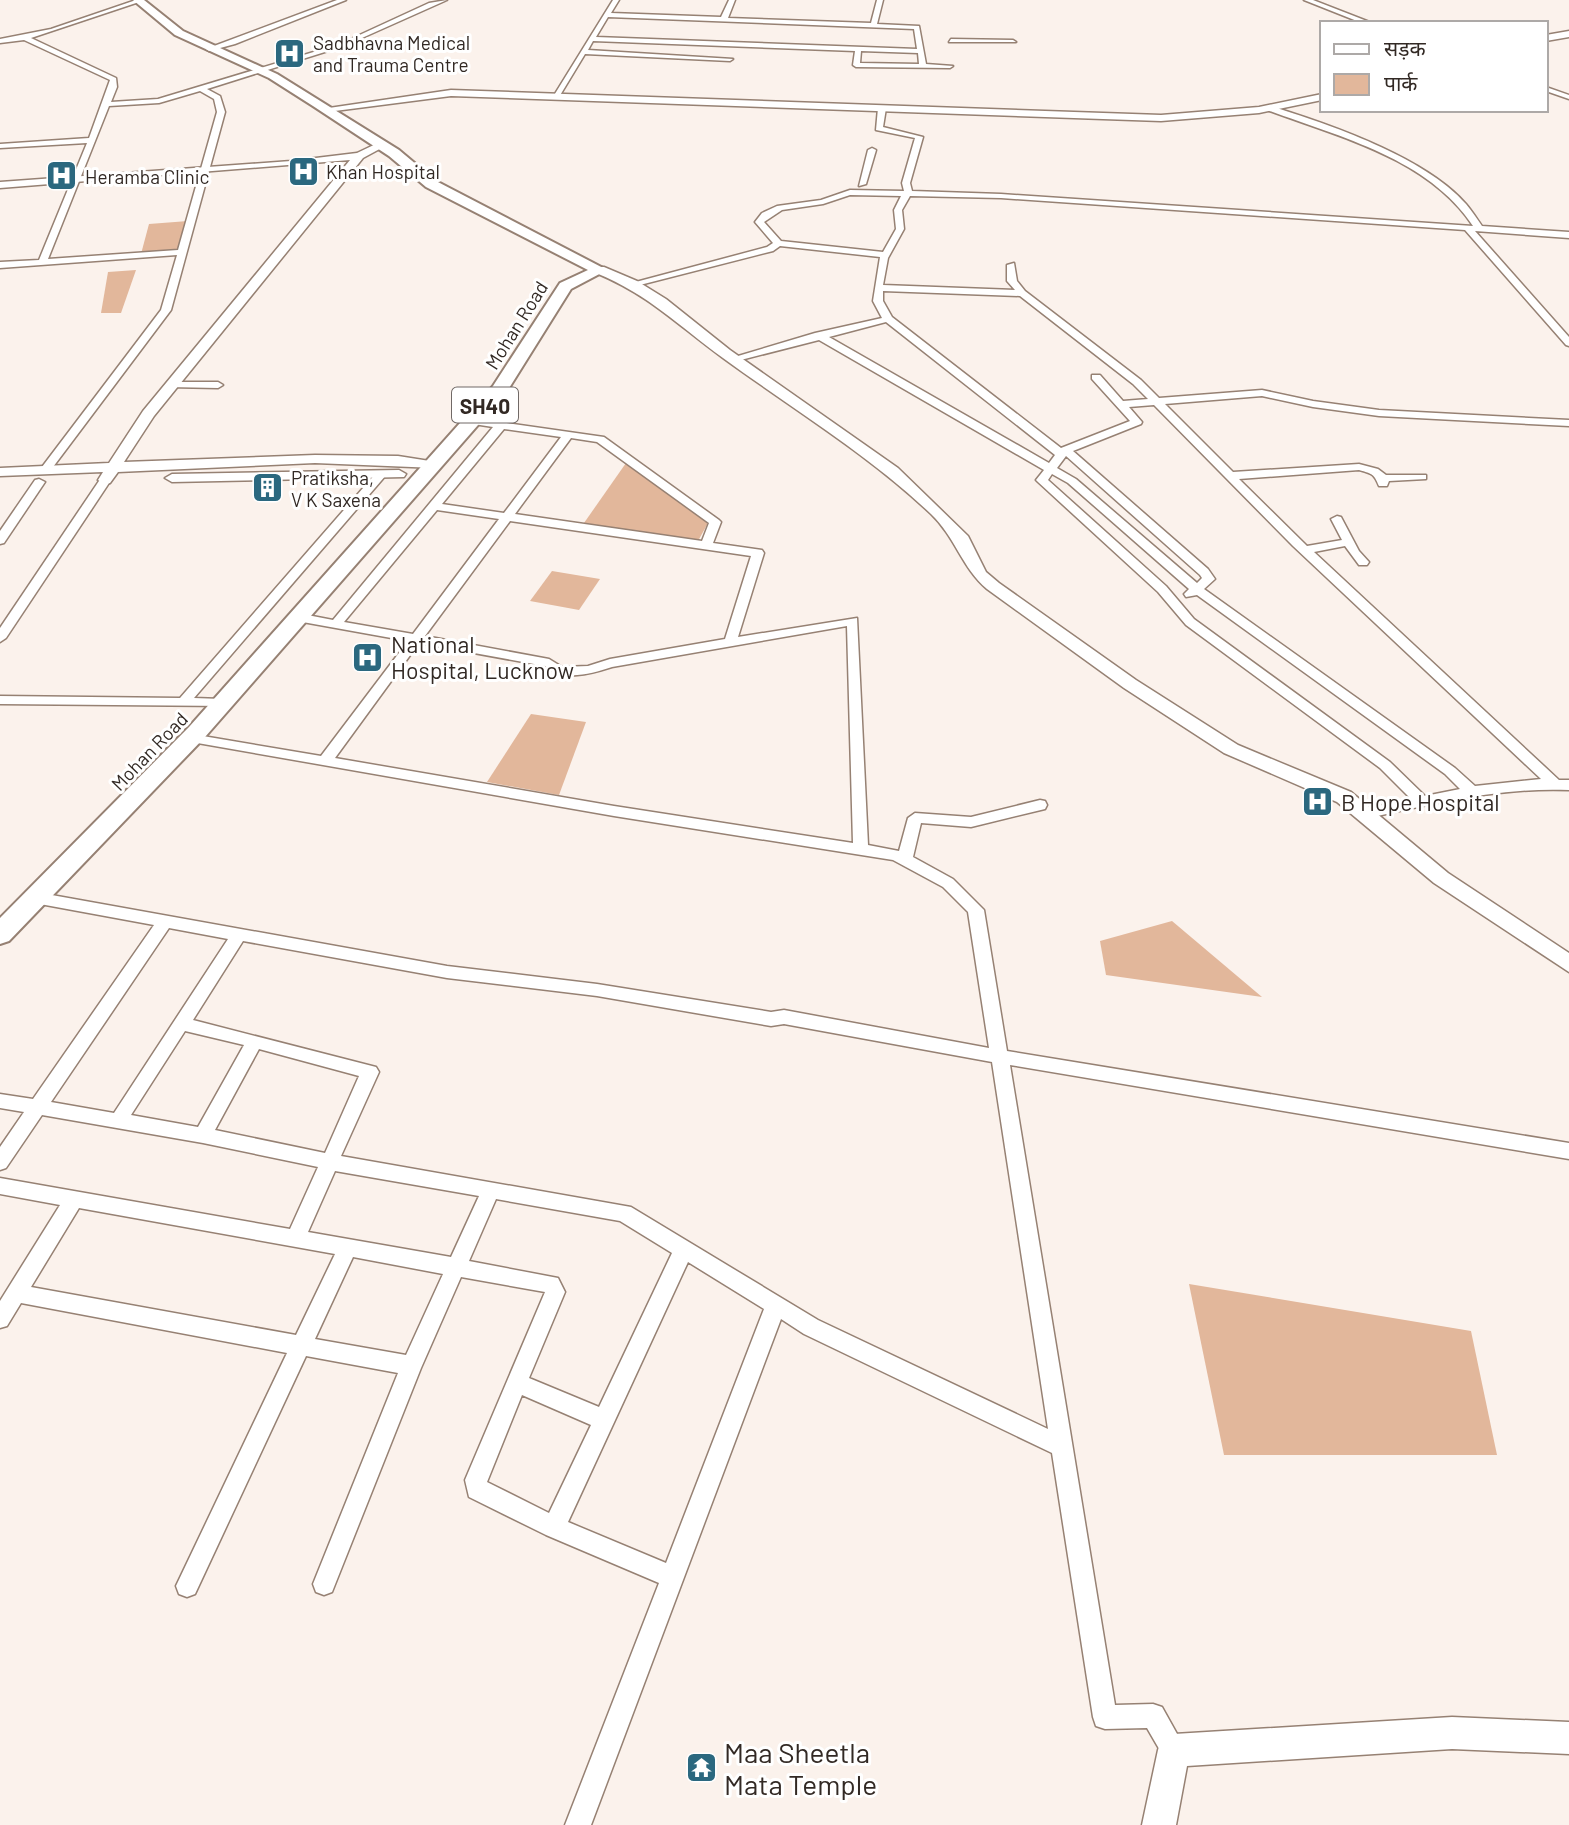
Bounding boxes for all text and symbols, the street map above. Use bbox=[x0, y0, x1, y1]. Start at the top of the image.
legend bbox=[1320, 21, 1548, 112]
place label: Sadbhavna Medical and Trauma Centre bbox=[313, 31, 470, 76]
text: सड़क bbox=[1384, 35, 1426, 60]
hospital icon: Sadbhavna Medical and Trauma Centre bbox=[273, 36, 307, 70]
text: पार्क bbox=[1384, 70, 1418, 95]
hospital icon: Khan Hospital bbox=[286, 154, 320, 188]
hospital icon: Heramba Clinic bbox=[45, 159, 79, 193]
place label: Khan Hospital bbox=[326, 160, 440, 183]
place label: Heramba Clinic bbox=[85, 165, 209, 188]
street label: Mohan Road bbox=[480, 277, 552, 373]
road number: SH40 bbox=[452, 388, 518, 422]
place label: Pratiksha, V K Saxena bbox=[291, 466, 381, 511]
building icon: Pratiksha, V K Saxena bbox=[251, 471, 285, 505]
place label: National Hospital, Lucknow bbox=[391, 630, 574, 684]
hospital icon: National Hospital, Lucknow bbox=[351, 640, 385, 674]
street label: Mohan Road bbox=[106, 707, 192, 795]
hospital icon: B Hope Hospital bbox=[1301, 785, 1335, 819]
place label: B Hope Hospital bbox=[1341, 788, 1500, 816]
place label: Maa Sheetla Mata Temple bbox=[724, 1735, 877, 1801]
temple icon: Maa Sheetla Mata Temple bbox=[684, 1751, 718, 1785]

